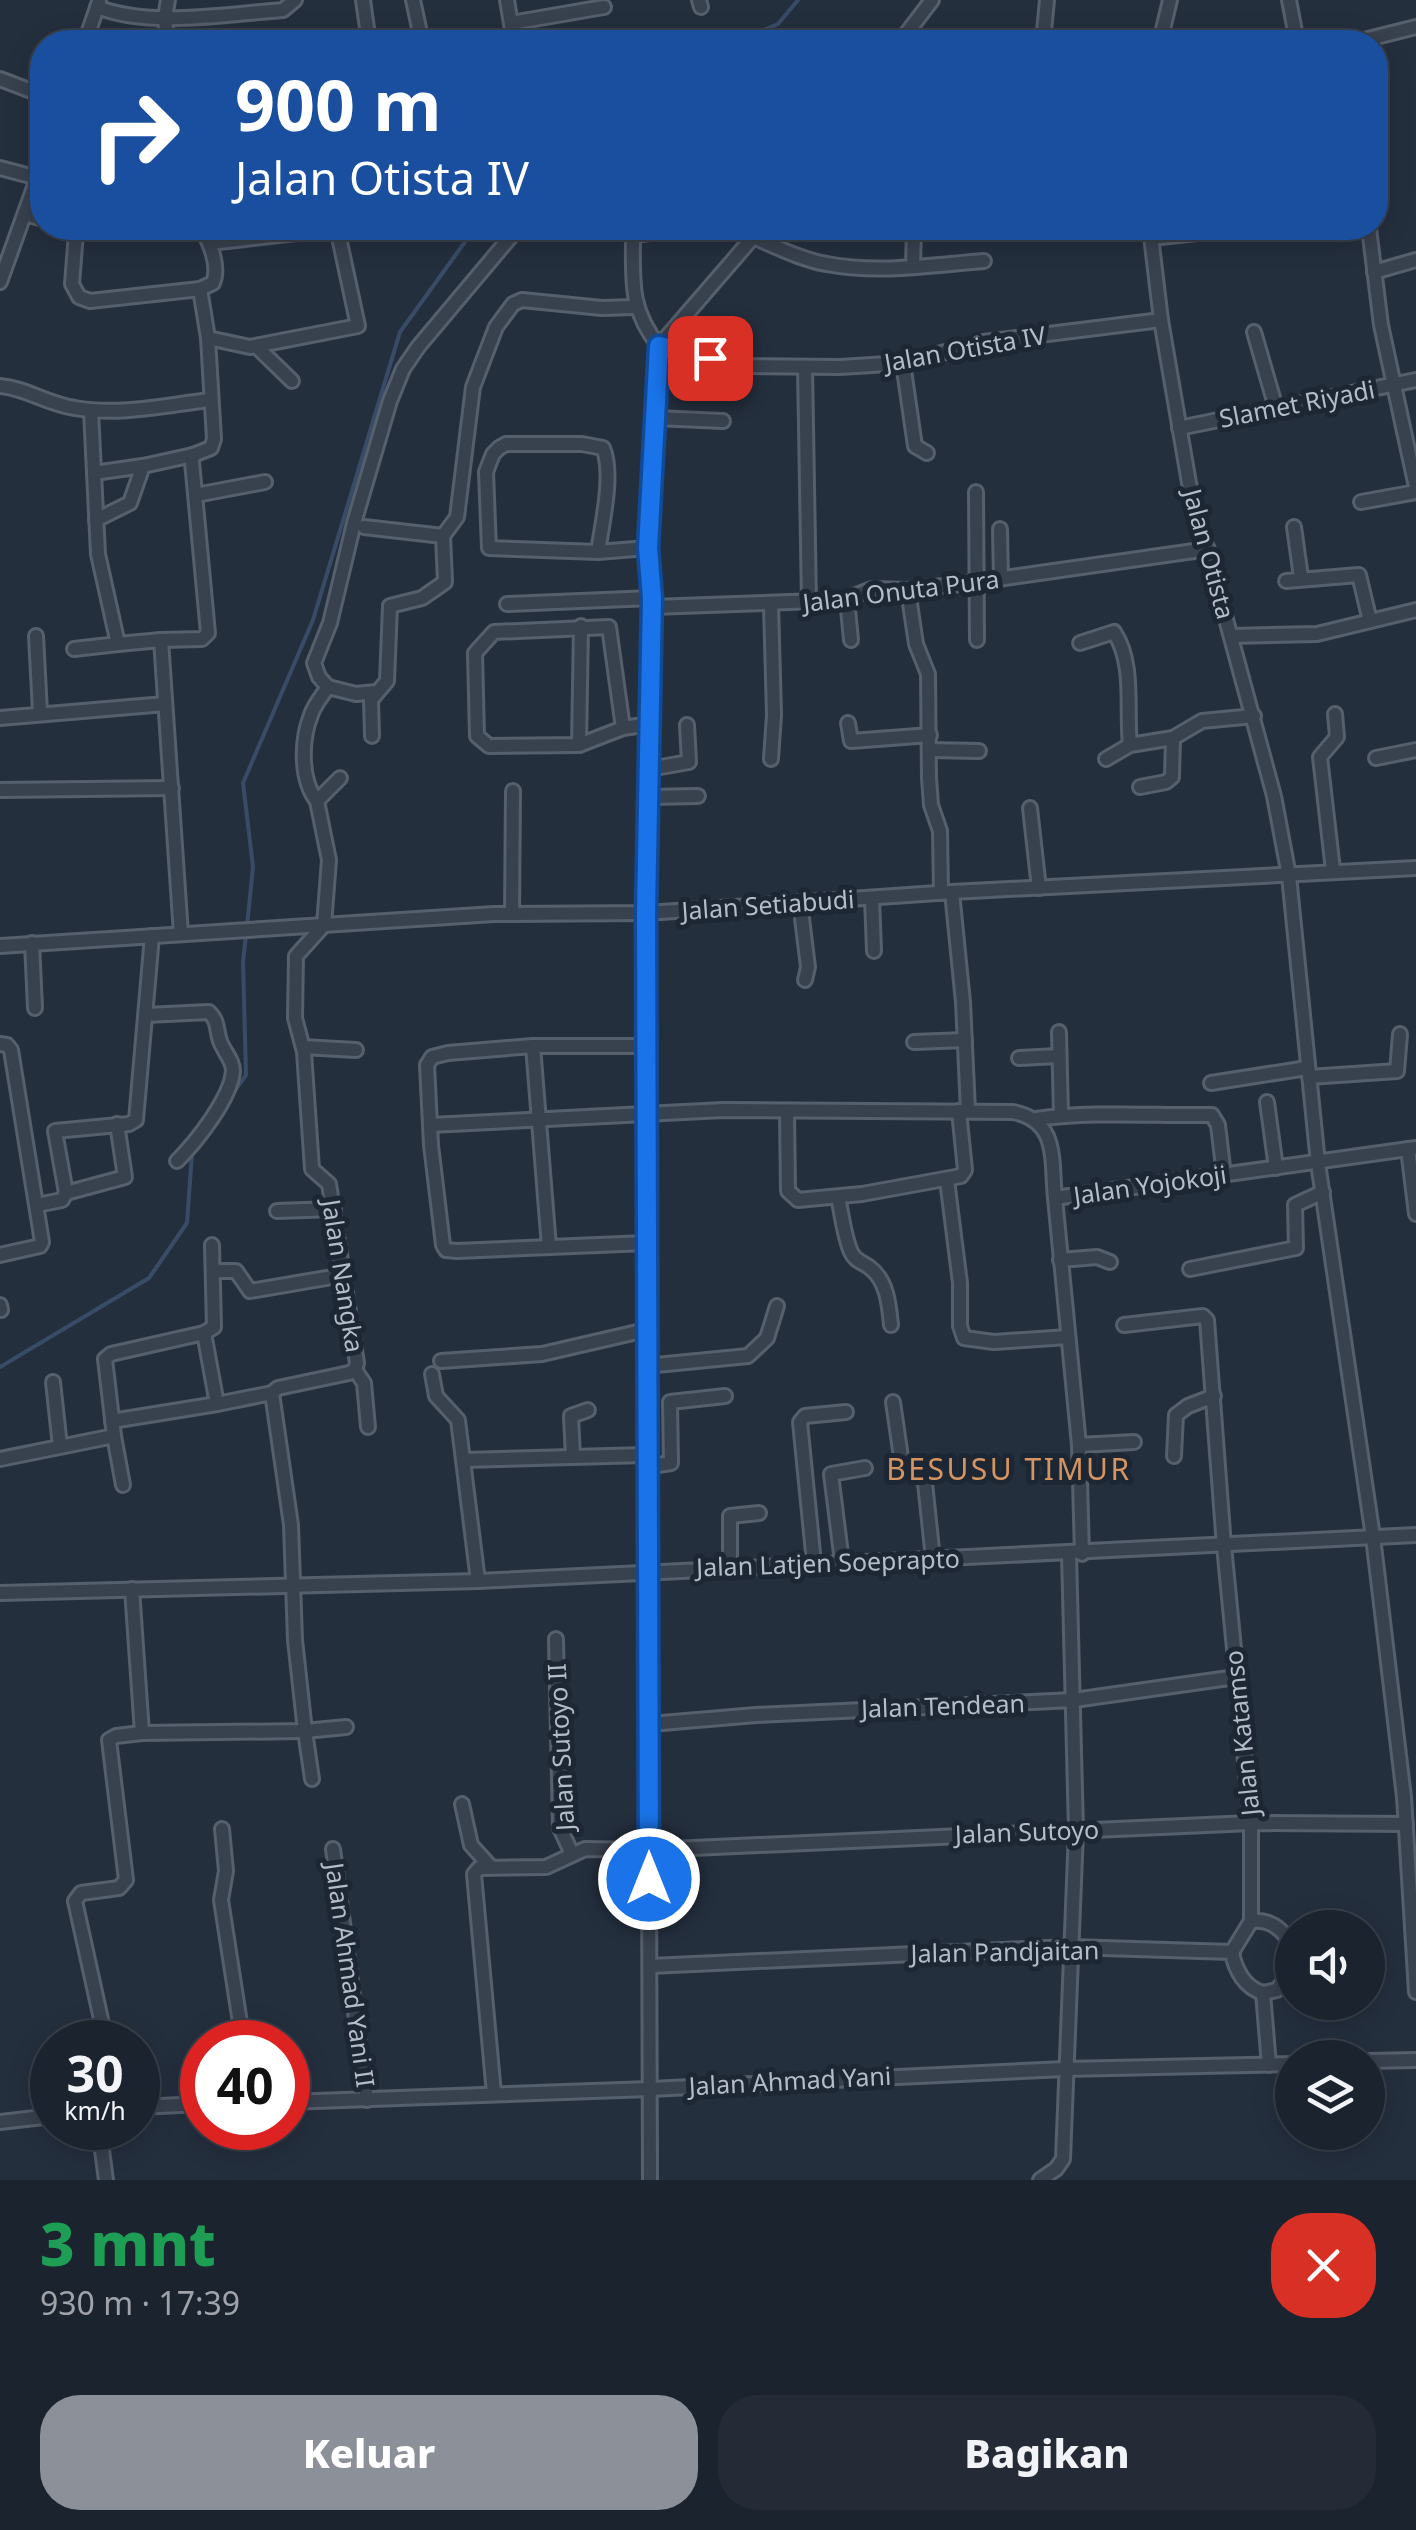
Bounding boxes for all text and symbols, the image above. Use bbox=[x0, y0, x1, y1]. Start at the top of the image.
text: 900 m bbox=[235, 56, 442, 152]
icon: right bbox=[70, 70, 200, 200]
text: Jalan Otista IV bbox=[235, 147, 529, 208]
pin bbox=[668, 316, 753, 401]
street label: Jalan Otista IV bbox=[880, 317, 1048, 379]
icon: arrive bbox=[683, 331, 738, 386]
street label: Slamet Riyadi bbox=[1216, 371, 1378, 435]
street label: Jalan Otista bbox=[1176, 483, 1244, 623]
street label: Jalan Onuta Pura bbox=[799, 561, 1001, 619]
street label: Jalan Setiabudi bbox=[678, 881, 856, 927]
street label: Jalan Yojokoji bbox=[1069, 1156, 1229, 1212]
street label: Jalan Nangka bbox=[315, 1195, 373, 1355]
district label: BESUSU TIMUR bbox=[886, 1448, 1132, 1489]
street label: Jalan Latjen Soeprapto bbox=[694, 1540, 960, 1584]
street label: Jalan Katamso bbox=[1215, 1649, 1267, 1820]
street label: Jalan Sutoyo II bbox=[539, 1663, 581, 1834]
street label: Jalan Tendean bbox=[858, 1685, 1025, 1725]
street label: Jalan Sutoyo bbox=[952, 1811, 1100, 1851]
position arrow bbox=[597, 1827, 701, 1931]
street label: Jalan Ahmad Yani II bbox=[318, 1858, 384, 2089]
map controls bbox=[1275, 1910, 1385, 2150]
button: sound bbox=[1275, 1910, 1385, 2020]
street label: Jalan Pandjaitan bbox=[908, 1932, 1100, 1970]
speed limit sign: 40 bbox=[180, 2020, 310, 2150]
text: 30 bbox=[66, 2039, 124, 2107]
button: layers bbox=[1275, 2040, 1385, 2150]
street label: Jalan Ahmad Yani bbox=[686, 2058, 892, 2102]
text: km/h bbox=[64, 2093, 126, 2127]
text: 3 mnt bbox=[40, 2202, 216, 2284]
button: close bbox=[1271, 2213, 1376, 2318]
text: 930 m · 17:39 bbox=[40, 2281, 240, 2324]
button: Keluar bbox=[40, 2395, 698, 2510]
button: Bagikan bbox=[718, 2395, 1376, 2510]

